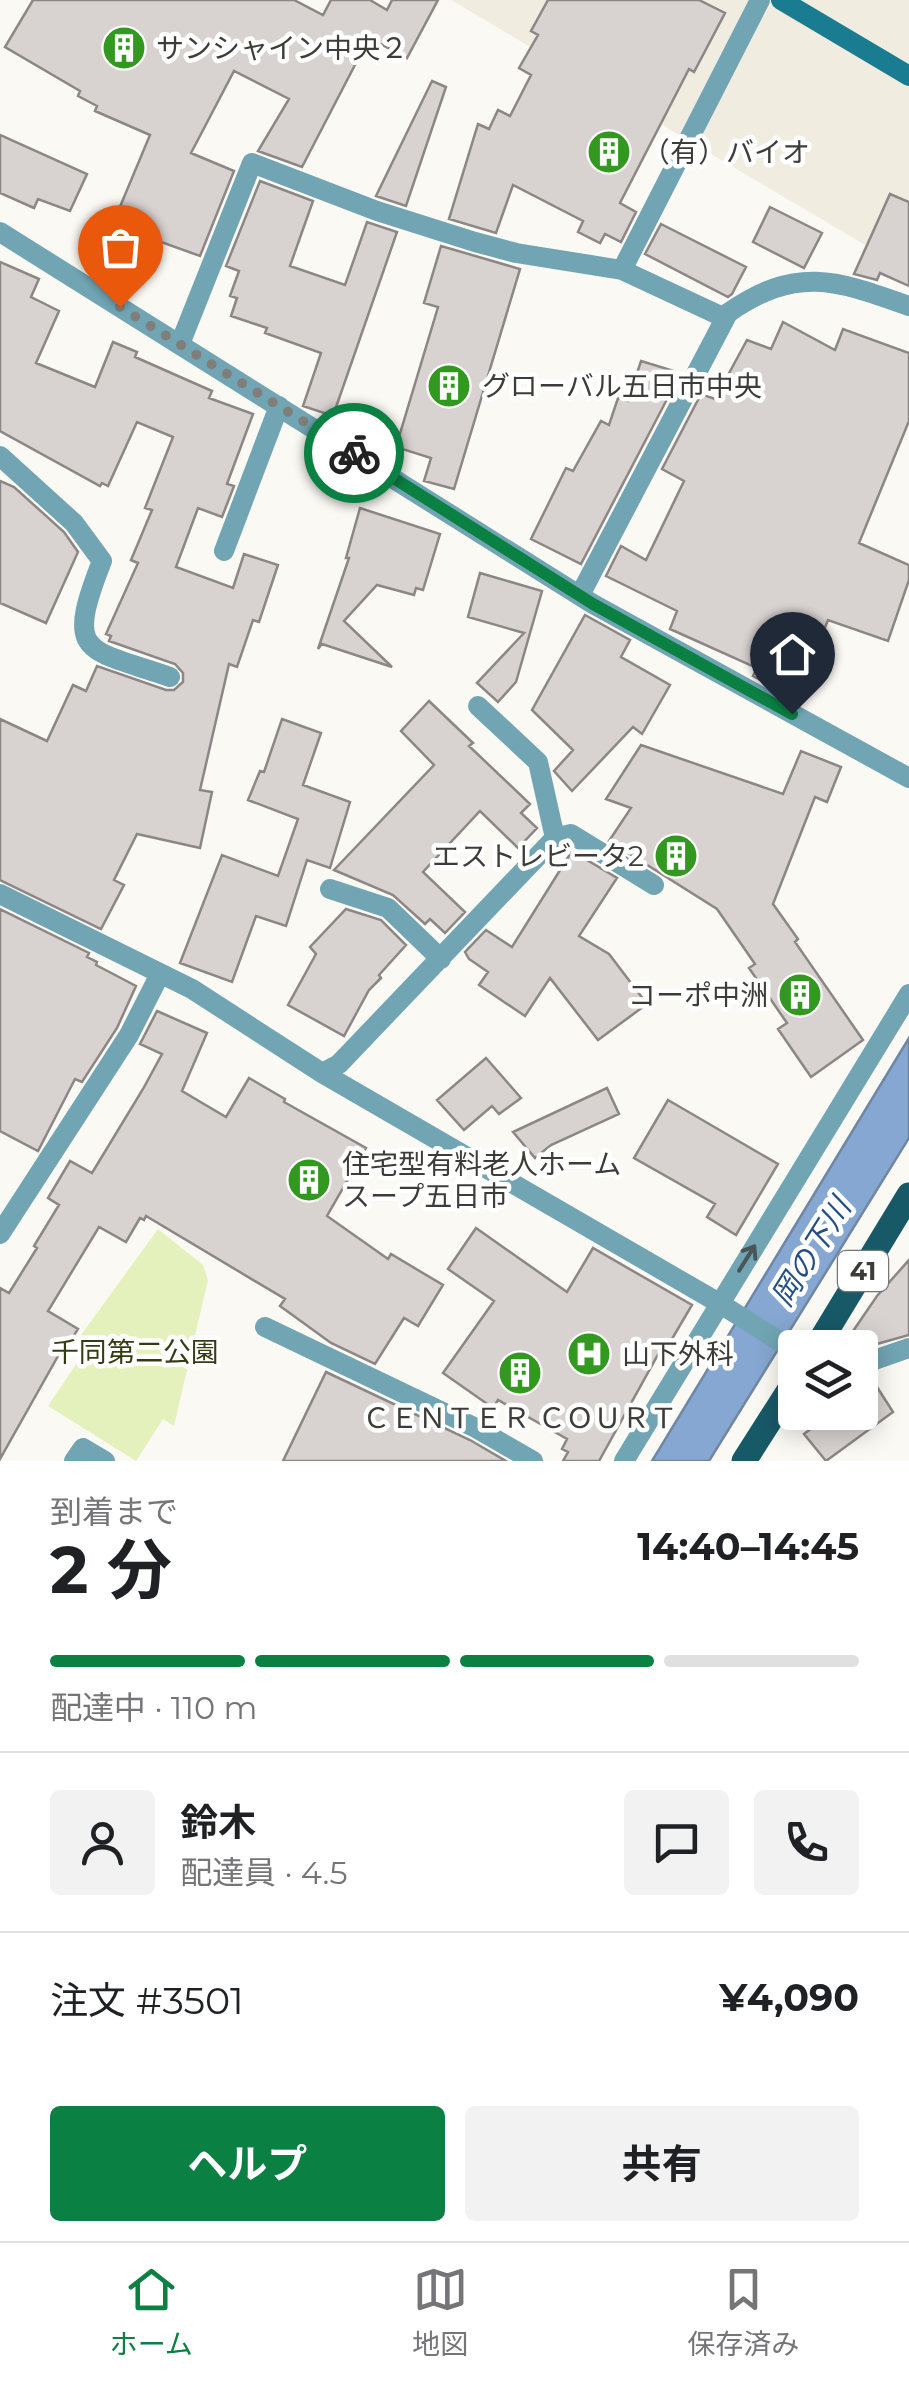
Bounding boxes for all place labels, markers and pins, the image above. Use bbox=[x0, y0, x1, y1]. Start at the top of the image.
building icon: サンシャイン中央２ bbox=[101, 25, 147, 71]
place label: サンシャイン中央２ bbox=[156, 31, 408, 65]
building icon: （有）バイオ bbox=[586, 129, 632, 175]
place label: （有）バイオ bbox=[642, 135, 810, 169]
pin bbox=[78, 205, 163, 308]
building icon: グローバル五日市中央 bbox=[426, 363, 472, 409]
place label: グローバル五日市中央 bbox=[482, 369, 762, 403]
pin bbox=[750, 612, 835, 715]
building icon: エストレビータ2 bbox=[653, 833, 699, 879]
place label: エストレビータ2 bbox=[432, 839, 644, 873]
building icon: コーポ中洲 bbox=[777, 972, 823, 1018]
place label: コーポ中洲 bbox=[628, 978, 768, 1012]
place label: 住宅型有料老人ホーム スープ五日市 bbox=[342, 1147, 621, 1213]
building icon: 住宅型有料老人ホーム スープ五日市 bbox=[286, 1157, 332, 1203]
hospital icon: 山下外科 bbox=[566, 1331, 612, 1377]
place label: 山下外科 bbox=[622, 1337, 734, 1371]
building icon: ＣＥＮＴＥＲ ＣＯＵＲＴ bbox=[497, 1350, 543, 1396]
place label: ＣＥＮＴＥＲ ＣＯＵＲＴ bbox=[362, 1401, 678, 1435]

